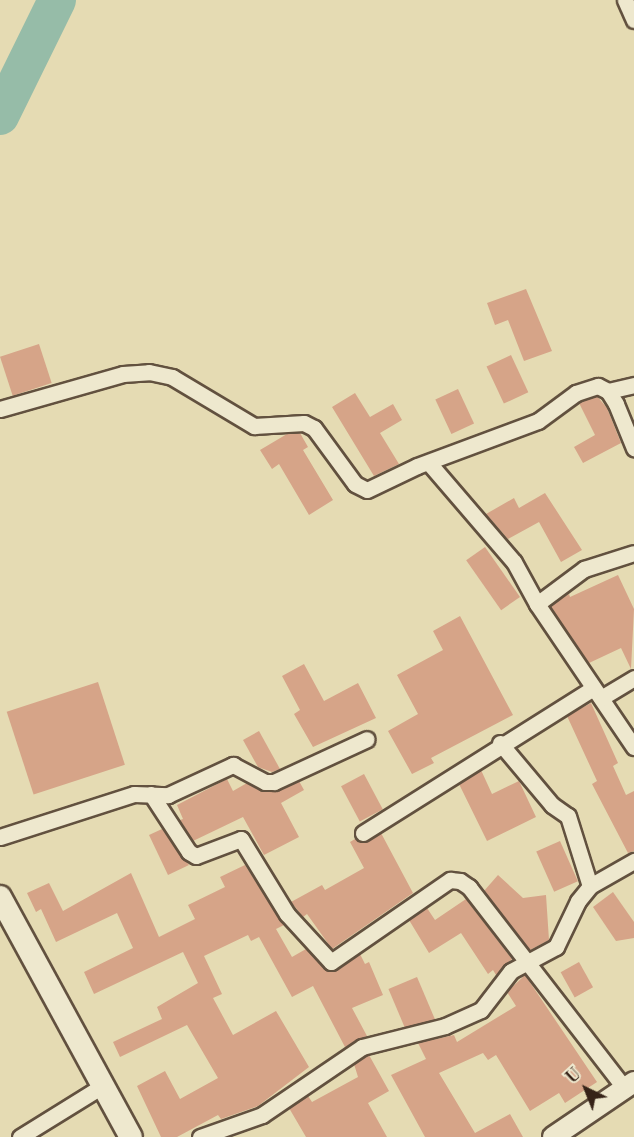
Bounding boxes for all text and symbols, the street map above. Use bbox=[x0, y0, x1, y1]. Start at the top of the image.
north arrow bbox=[556, 1059, 616, 1119]
text: U bbox=[562, 1064, 585, 1087]

